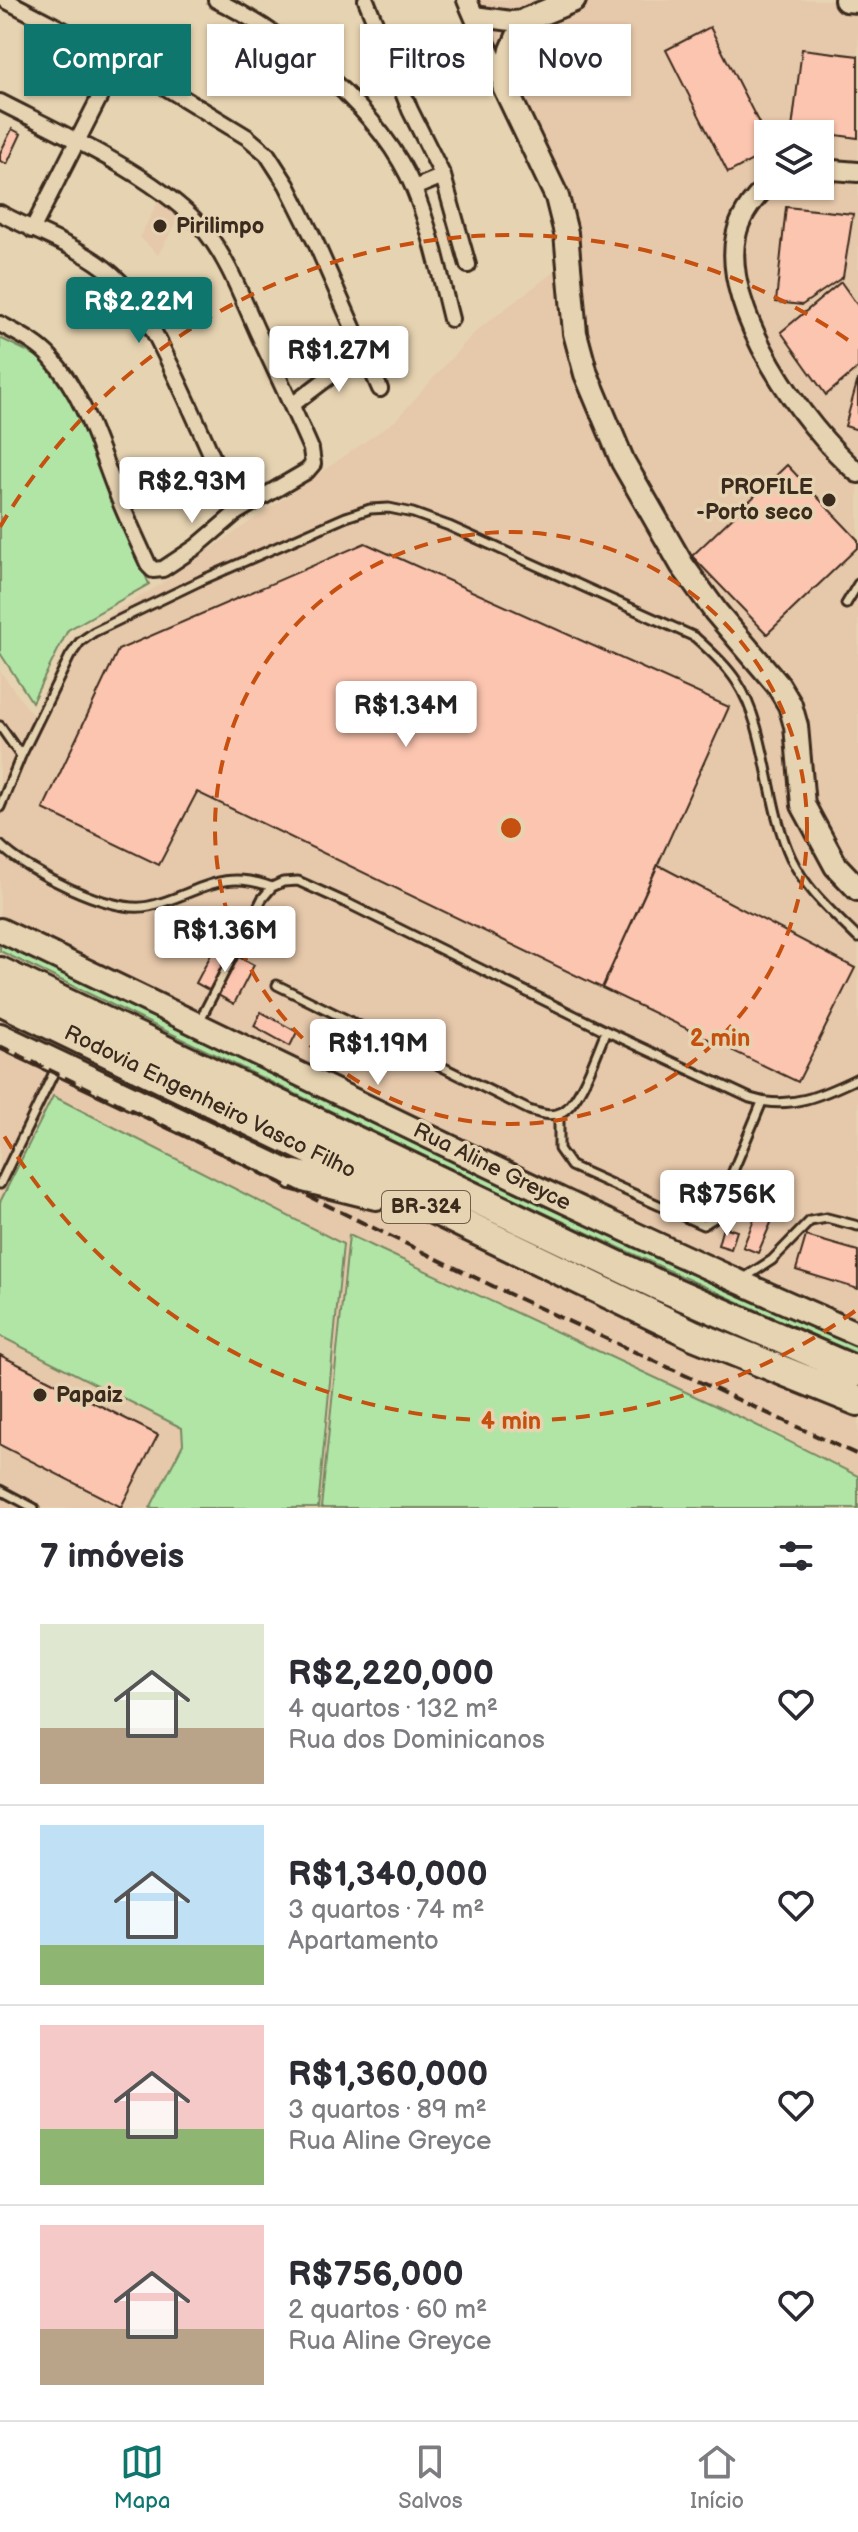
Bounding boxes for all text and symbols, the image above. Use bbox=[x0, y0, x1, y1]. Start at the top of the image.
chip: Comprar bbox=[24, 24, 191, 96]
chip: Alugar bbox=[207, 24, 344, 96]
chip: Filtros bbox=[360, 24, 493, 96]
chip: Novo bbox=[509, 24, 631, 96]
map controls bbox=[754, 120, 834, 200]
button: layers bbox=[754, 120, 834, 200]
place label: Pirilimpo bbox=[176, 213, 264, 240]
marker: Pirilimpo bbox=[151, 217, 169, 235]
pin: R$2.22M bbox=[65, 277, 213, 345]
text: R$2.22M bbox=[84, 287, 194, 318]
pin: R$1.27M bbox=[265, 326, 413, 394]
text: R$1.27M bbox=[287, 336, 391, 367]
pin: R$2.93M bbox=[118, 457, 266, 525]
text: R$2.93M bbox=[137, 467, 247, 498]
place label: PROFILE -Porto seco bbox=[696, 474, 813, 526]
marker: PROFILE -Porto seco bbox=[820, 491, 838, 509]
pin: R$1.34M bbox=[332, 681, 480, 749]
text: R$1.34M bbox=[354, 691, 458, 722]
centre of rings bbox=[497, 814, 525, 842]
pin: R$1.36M bbox=[151, 906, 299, 974]
text: R$1.36M bbox=[173, 916, 277, 947]
street label: Rodovia Engenheiro Vasco Filho bbox=[60, 1019, 360, 1185]
pin: R$1.19M bbox=[304, 1019, 452, 1087]
text: 2 min bbox=[690, 1024, 750, 1053]
text: R$1.19M bbox=[328, 1029, 428, 1060]
street label: Rua Aline Greyce bbox=[409, 1117, 575, 1217]
pin: R$756K bbox=[662, 1170, 792, 1238]
text: R$756K bbox=[678, 1180, 776, 1211]
road number: BR-324 bbox=[382, 1191, 470, 1223]
place label: Papaiz bbox=[56, 1382, 123, 1409]
marker: Papaiz bbox=[31, 1386, 49, 1404]
text: 4 min bbox=[481, 1407, 541, 1436]
icon: filters bbox=[774, 1534, 818, 1578]
text: 7 imóveis bbox=[40, 1536, 184, 1577]
text: R$2,220,000 bbox=[288, 1653, 494, 1694]
icon: home bbox=[104, 1656, 200, 1752]
icon: heart bbox=[774, 1682, 818, 1726]
text: 4 quartos · 132 m² bbox=[288, 1694, 498, 1725]
text: Rua dos Dominicanos bbox=[288, 1725, 545, 1756]
text: R$1,340,000 bbox=[288, 1854, 488, 1895]
icon: home bbox=[104, 1857, 200, 1953]
icon: heart bbox=[774, 1883, 818, 1927]
text: 3 quartos · 74 m² bbox=[288, 1895, 485, 1926]
text: Apartamento bbox=[288, 1926, 439, 1957]
text: R$1,360,000 bbox=[288, 2054, 488, 2095]
icon: home bbox=[104, 2057, 200, 2153]
icon: heart bbox=[774, 2083, 818, 2127]
text: 3 quartos · 89 m² bbox=[288, 2095, 487, 2126]
text: Rua Aline Greyce bbox=[288, 2126, 491, 2157]
text: R$756,000 bbox=[288, 2254, 464, 2295]
icon: home bbox=[104, 2257, 200, 2353]
icon: heart bbox=[774, 2283, 818, 2327]
text: 2 quartos · 60 m² bbox=[288, 2295, 487, 2326]
text: Rua Aline Greyce bbox=[288, 2326, 491, 2357]
tab: Mapa bbox=[114, 2440, 171, 2515]
tab: Salvos bbox=[398, 2440, 463, 2515]
tab: Início bbox=[690, 2440, 744, 2515]

